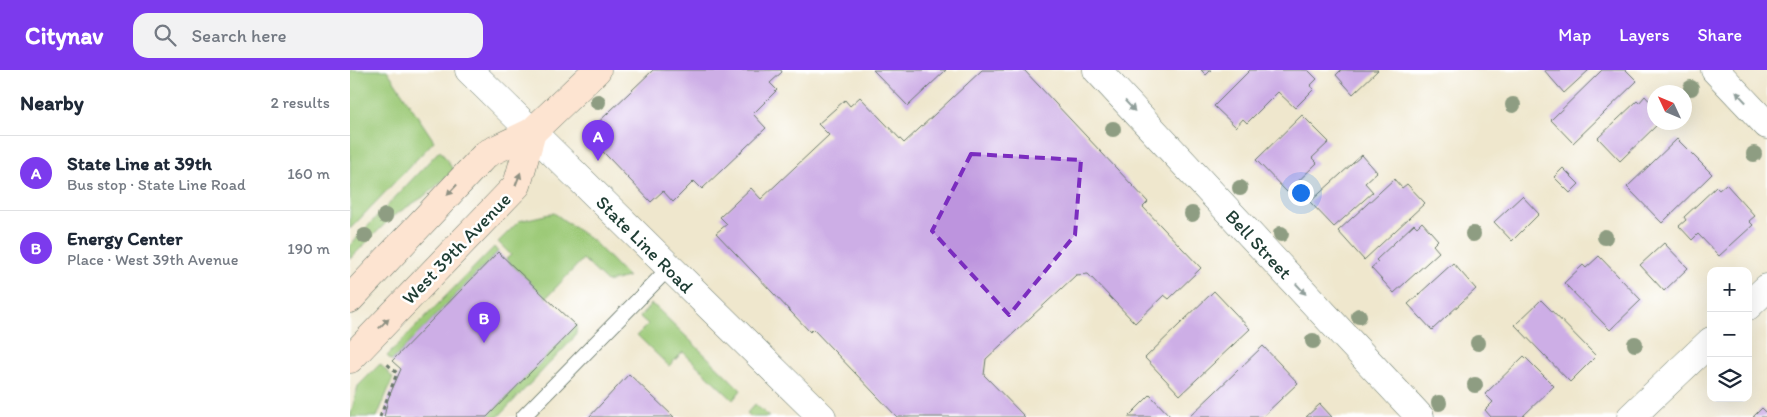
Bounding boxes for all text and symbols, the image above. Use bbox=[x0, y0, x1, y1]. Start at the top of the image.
search box bbox=[133, 13, 483, 58]
text: Citynav bbox=[25, 21, 103, 50]
icon: search bbox=[151, 21, 179, 49]
text: Search here bbox=[191, 24, 287, 47]
text: Map bbox=[1558, 24, 1591, 46]
text: Layers bbox=[1619, 24, 1669, 46]
text: Share bbox=[1697, 24, 1742, 46]
north arrow bbox=[1647, 85, 1692, 130]
text: Nearby bbox=[20, 90, 84, 115]
one-way arrow bbox=[1735, 92, 1747, 104]
text: 2 results bbox=[270, 93, 330, 112]
one-way arrow bbox=[1124, 99, 1136, 111]
pin: A bbox=[582, 120, 614, 161]
text: State Line at 39th bbox=[67, 152, 212, 175]
text: A bbox=[31, 164, 41, 183]
text: 160 m bbox=[287, 164, 330, 183]
one-way arrow bbox=[514, 171, 522, 186]
text: Bus stop · State Line Road bbox=[67, 175, 246, 194]
your location bbox=[1288, 180, 1314, 206]
one-way arrow bbox=[446, 184, 458, 196]
street label: West 39th Avenue bbox=[397, 188, 516, 309]
street label: State Line Road bbox=[591, 191, 699, 298]
street label: Bell Street bbox=[1221, 205, 1297, 284]
text: Energy Center bbox=[67, 227, 183, 250]
text: B bbox=[31, 239, 41, 258]
text: 190 m bbox=[287, 239, 330, 258]
text: Place · West 39th Avenue bbox=[67, 250, 239, 269]
map controls bbox=[1707, 267, 1752, 402]
button: + bbox=[1707, 267, 1752, 312]
one-way arrow bbox=[1295, 282, 1307, 294]
pin: B bbox=[468, 302, 500, 343]
button: − bbox=[1707, 312, 1752, 357]
one-way arrow bbox=[378, 318, 390, 330]
button: layers bbox=[1707, 357, 1752, 402]

